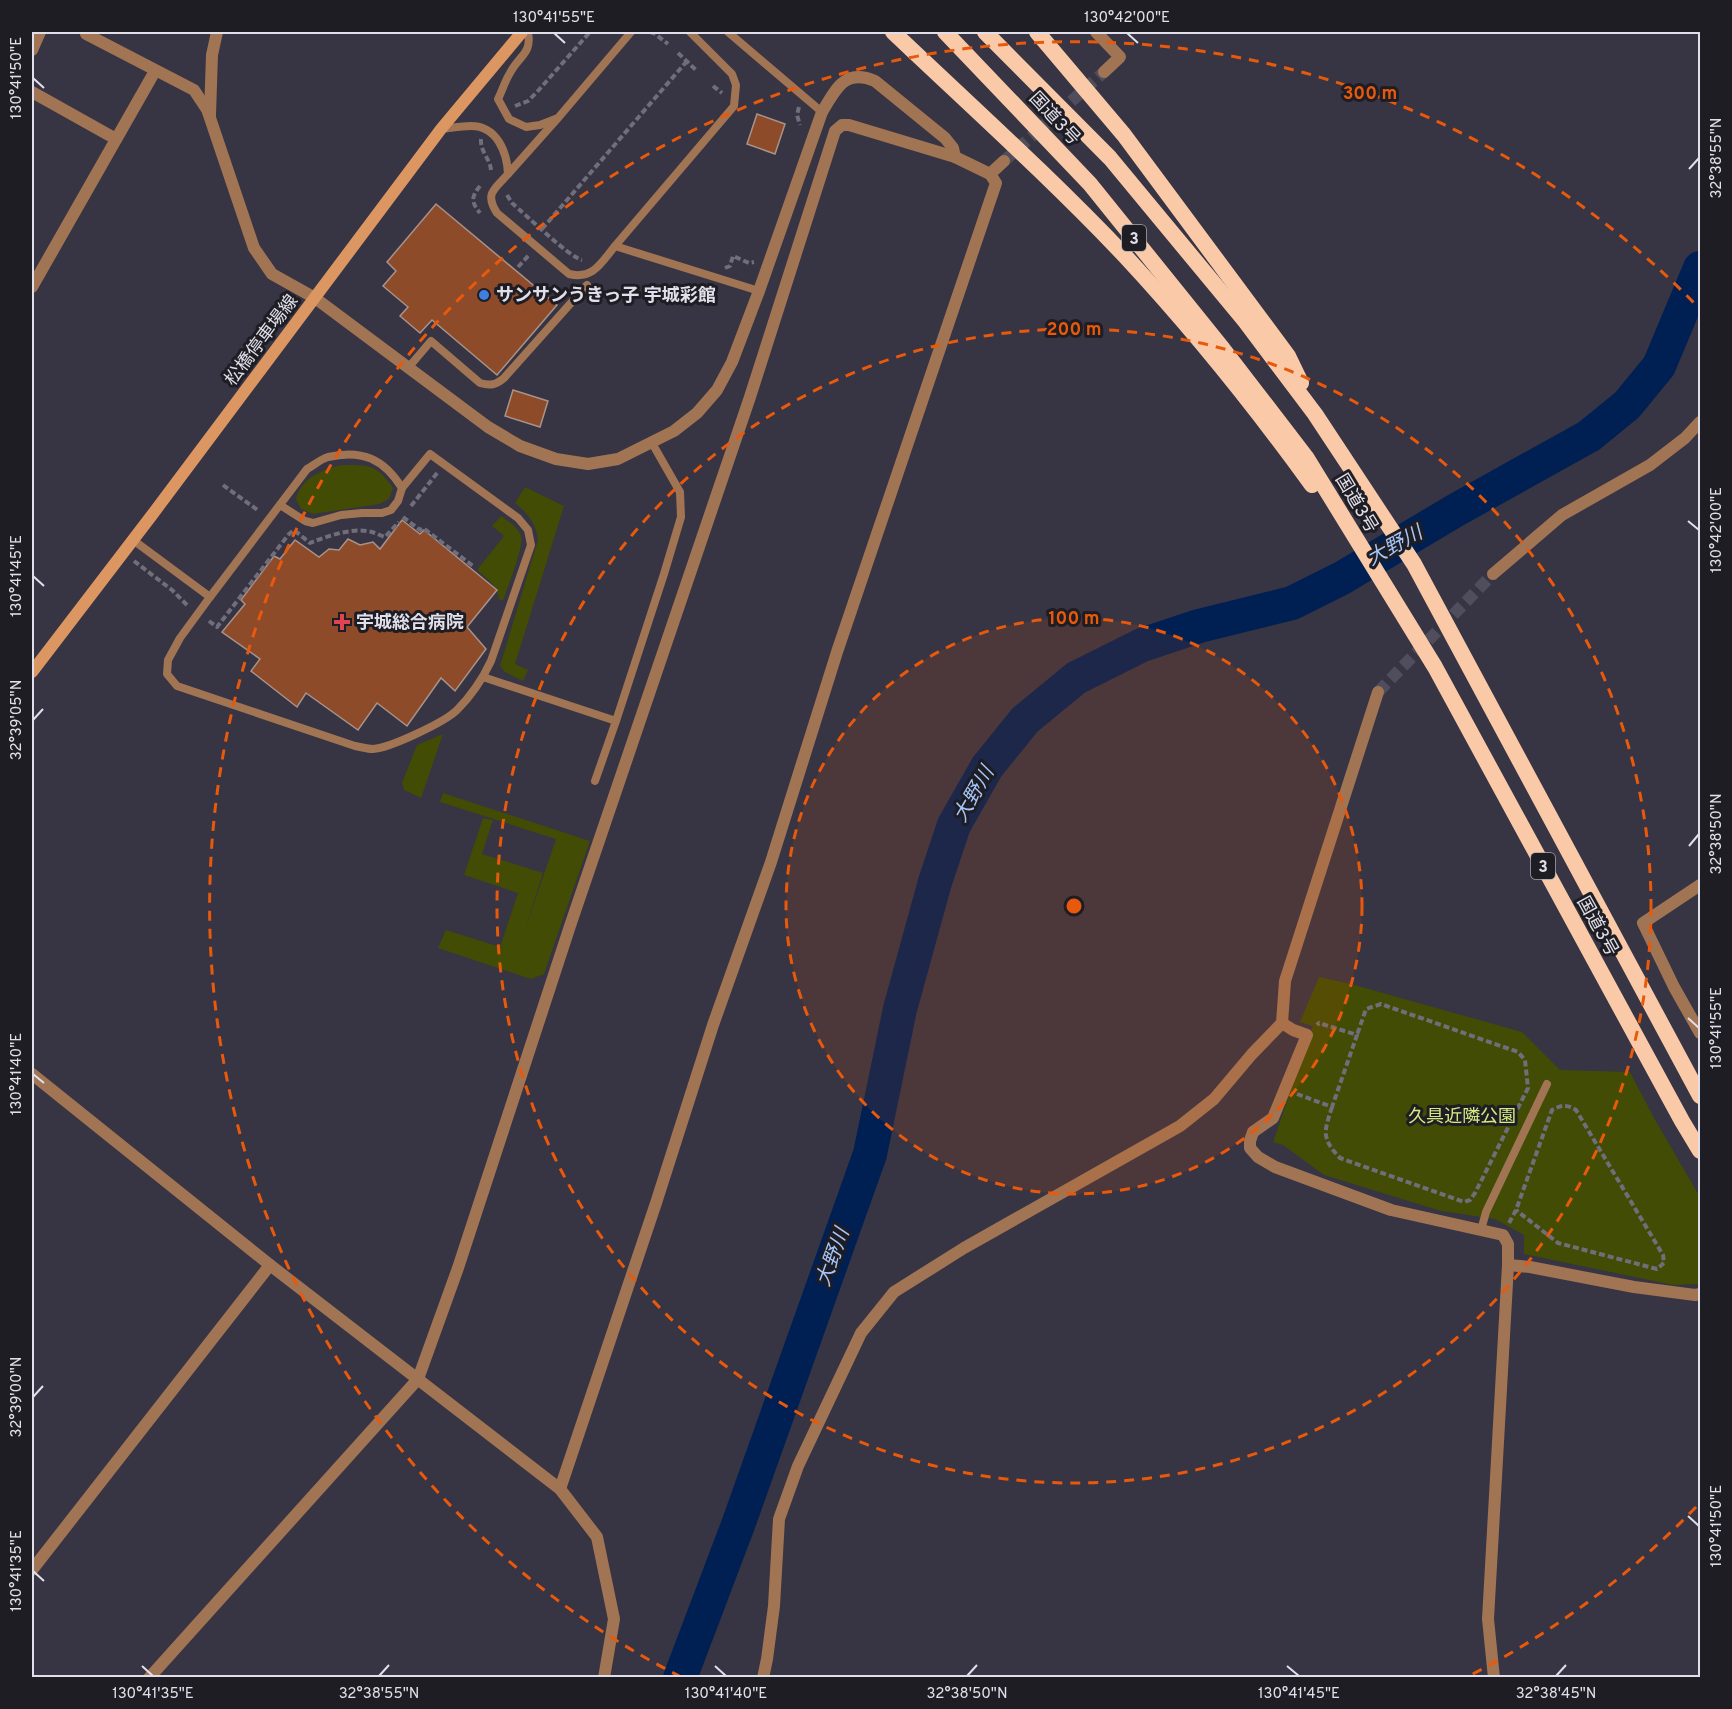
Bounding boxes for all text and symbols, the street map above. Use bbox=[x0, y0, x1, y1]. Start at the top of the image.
text: 130°41'55"E bbox=[513, 9, 595, 28]
text: 130°42'00"E bbox=[1084, 9, 1170, 28]
text: 130°41'50"E bbox=[8, 37, 27, 119]
text: 300 m bbox=[1343, 83, 1397, 106]
street label: 国道3号 bbox=[1023, 87, 1084, 151]
text: 32°38'55"N bbox=[1708, 118, 1727, 198]
road number: 3 bbox=[1122, 225, 1146, 251]
place label: サンサンうきっ子 宇城彩館 bbox=[496, 285, 716, 308]
marker: サンサンうきっ子 宇城彩館 bbox=[477, 288, 491, 302]
street label: 松橋停車場線 bbox=[221, 291, 304, 391]
text: 200 m bbox=[1046, 319, 1102, 342]
street label: 国道3号 bbox=[1329, 470, 1382, 537]
text: 130°42'00"E bbox=[1708, 487, 1727, 573]
water label: 大野川 bbox=[1362, 520, 1429, 573]
text: 130°41'45"E bbox=[8, 535, 27, 617]
text: 100 m bbox=[1048, 608, 1100, 631]
place label: 宇城総合病院 bbox=[356, 612, 464, 635]
marker: 宇城総合病院 bbox=[333, 613, 351, 631]
text: 32°39'05"N bbox=[8, 680, 27, 760]
water label: 大野川 bbox=[948, 761, 1002, 827]
text: 32°38'50"N bbox=[1708, 793, 1727, 875]
road number: 3 bbox=[1531, 853, 1555, 879]
street label: 国道3号 bbox=[1571, 893, 1622, 961]
centre of rings bbox=[1064, 896, 1084, 916]
text: 130°41'55"E bbox=[1708, 987, 1727, 1069]
text: 130°41'40"E bbox=[8, 1033, 27, 1115]
park label: 久具近隣公園 bbox=[1408, 1106, 1516, 1129]
water label: 大野川 bbox=[811, 1223, 857, 1290]
text: 32°39'00"N bbox=[8, 1357, 27, 1437]
text: 130°41'50"E bbox=[1708, 1485, 1727, 1567]
text: 130°41'35"E bbox=[8, 1530, 27, 1612]
text: 130°41'35"E bbox=[112, 1685, 194, 1704]
text: 32°38'55"N bbox=[339, 1685, 419, 1704]
text: 130°41'40"E bbox=[685, 1685, 767, 1704]
text: 32°38'50"N bbox=[926, 1685, 1008, 1704]
text: 130°41'45"E bbox=[1258, 1685, 1340, 1704]
text: 32°38'45"N bbox=[1516, 1685, 1596, 1704]

